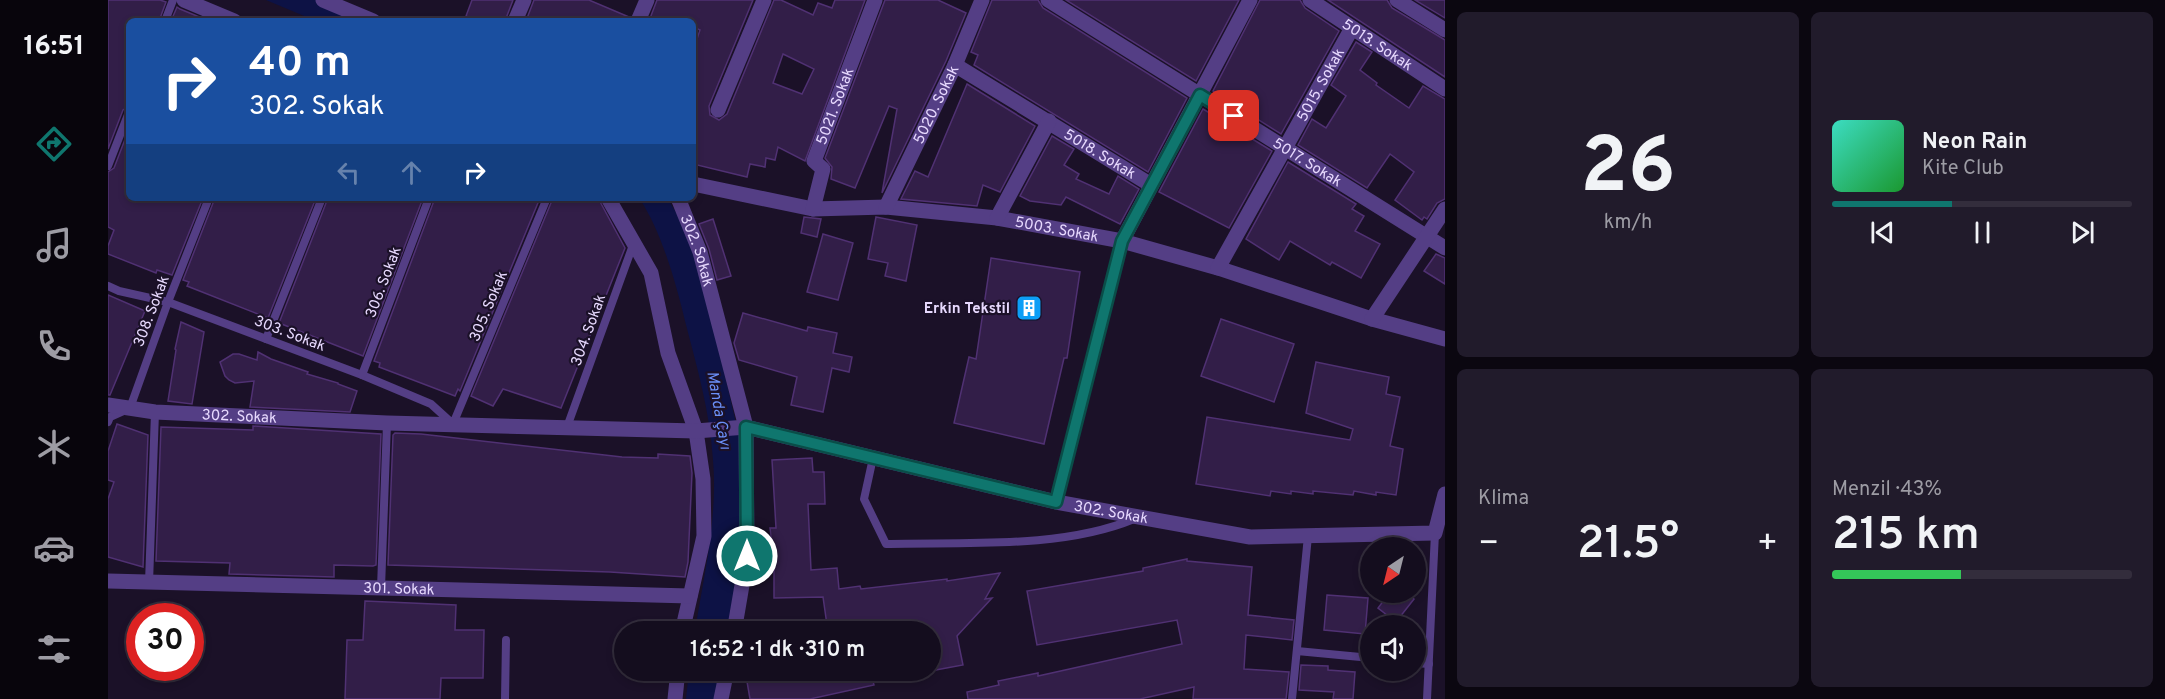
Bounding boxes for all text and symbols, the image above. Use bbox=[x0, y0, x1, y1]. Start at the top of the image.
street label: 5013. Sokak bbox=[1338, 16, 1416, 76]
text: 16:51 bbox=[23, 30, 85, 64]
text: 40 m bbox=[249, 38, 351, 91]
icon: right bbox=[150, 42, 228, 120]
street label: 5015. Sokak bbox=[1294, 45, 1350, 126]
street label: 5020. Sokak bbox=[910, 63, 964, 148]
street label: 5021. Sokak bbox=[813, 65, 859, 148]
text: 302. Sokak bbox=[249, 90, 384, 124]
pin bbox=[1208, 90, 1259, 141]
icon: arrive bbox=[1217, 99, 1250, 132]
text: 26 bbox=[1580, 121, 1676, 220]
icon: directions bbox=[33, 123, 75, 165]
street label: 5018. Sokak bbox=[1060, 126, 1139, 184]
text: Neon Rain bbox=[1922, 129, 2027, 156]
street label: 5017. Sokak bbox=[1269, 135, 1345, 192]
icon: left bbox=[332, 156, 365, 189]
icon: ahead bbox=[395, 156, 428, 189]
icon: right bbox=[458, 156, 491, 189]
text: Kite Club bbox=[1922, 156, 2004, 182]
text: km/h bbox=[1604, 210, 1652, 236]
street label: 302. Sokak bbox=[675, 212, 717, 289]
street label: 5003. Sokak bbox=[1013, 213, 1100, 248]
icon: previous bbox=[1866, 216, 1899, 249]
icon: pause bbox=[1966, 216, 1999, 249]
icon: next bbox=[2066, 216, 2099, 249]
icon: music bbox=[33, 224, 75, 266]
street label: 306. Sokak bbox=[362, 244, 407, 321]
street label: 305. Sokak bbox=[466, 268, 513, 345]
street label: 308. Sokak bbox=[130, 273, 175, 350]
street label: 304. Sokak bbox=[568, 292, 611, 369]
building icon: Erkin Tekstil bbox=[1014, 293, 1044, 323]
place label: Erkin Tekstil bbox=[924, 300, 1010, 319]
street label: 303. Sokak bbox=[251, 312, 328, 357]
icon: phone bbox=[33, 325, 75, 367]
water label: Manda Çayı bbox=[701, 369, 735, 452]
street label: 302. Sokak bbox=[201, 406, 277, 429]
icon: climate bbox=[33, 426, 75, 468]
text: Menzil · 43% bbox=[1832, 477, 1942, 503]
text: Klima bbox=[1478, 486, 1529, 512]
street label: 302. Sokak bbox=[1072, 497, 1150, 529]
text: 215 km bbox=[1832, 508, 1980, 565]
text: 21.5° bbox=[1577, 517, 1679, 574]
position arrow bbox=[715, 524, 779, 588]
text: − bbox=[1478, 524, 1499, 566]
text: + bbox=[1757, 524, 1778, 566]
icon: car bbox=[33, 527, 75, 569]
north arrow bbox=[1360, 537, 1426, 603]
map controls bbox=[1360, 537, 1426, 681]
street label: 301. Sokak bbox=[363, 580, 435, 600]
speed limit sign: 30 bbox=[126, 603, 204, 681]
button: sound bbox=[1360, 615, 1426, 681]
icon: filters bbox=[33, 628, 75, 670]
text: 16:52 · 1 dk · 310 m bbox=[690, 637, 865, 664]

